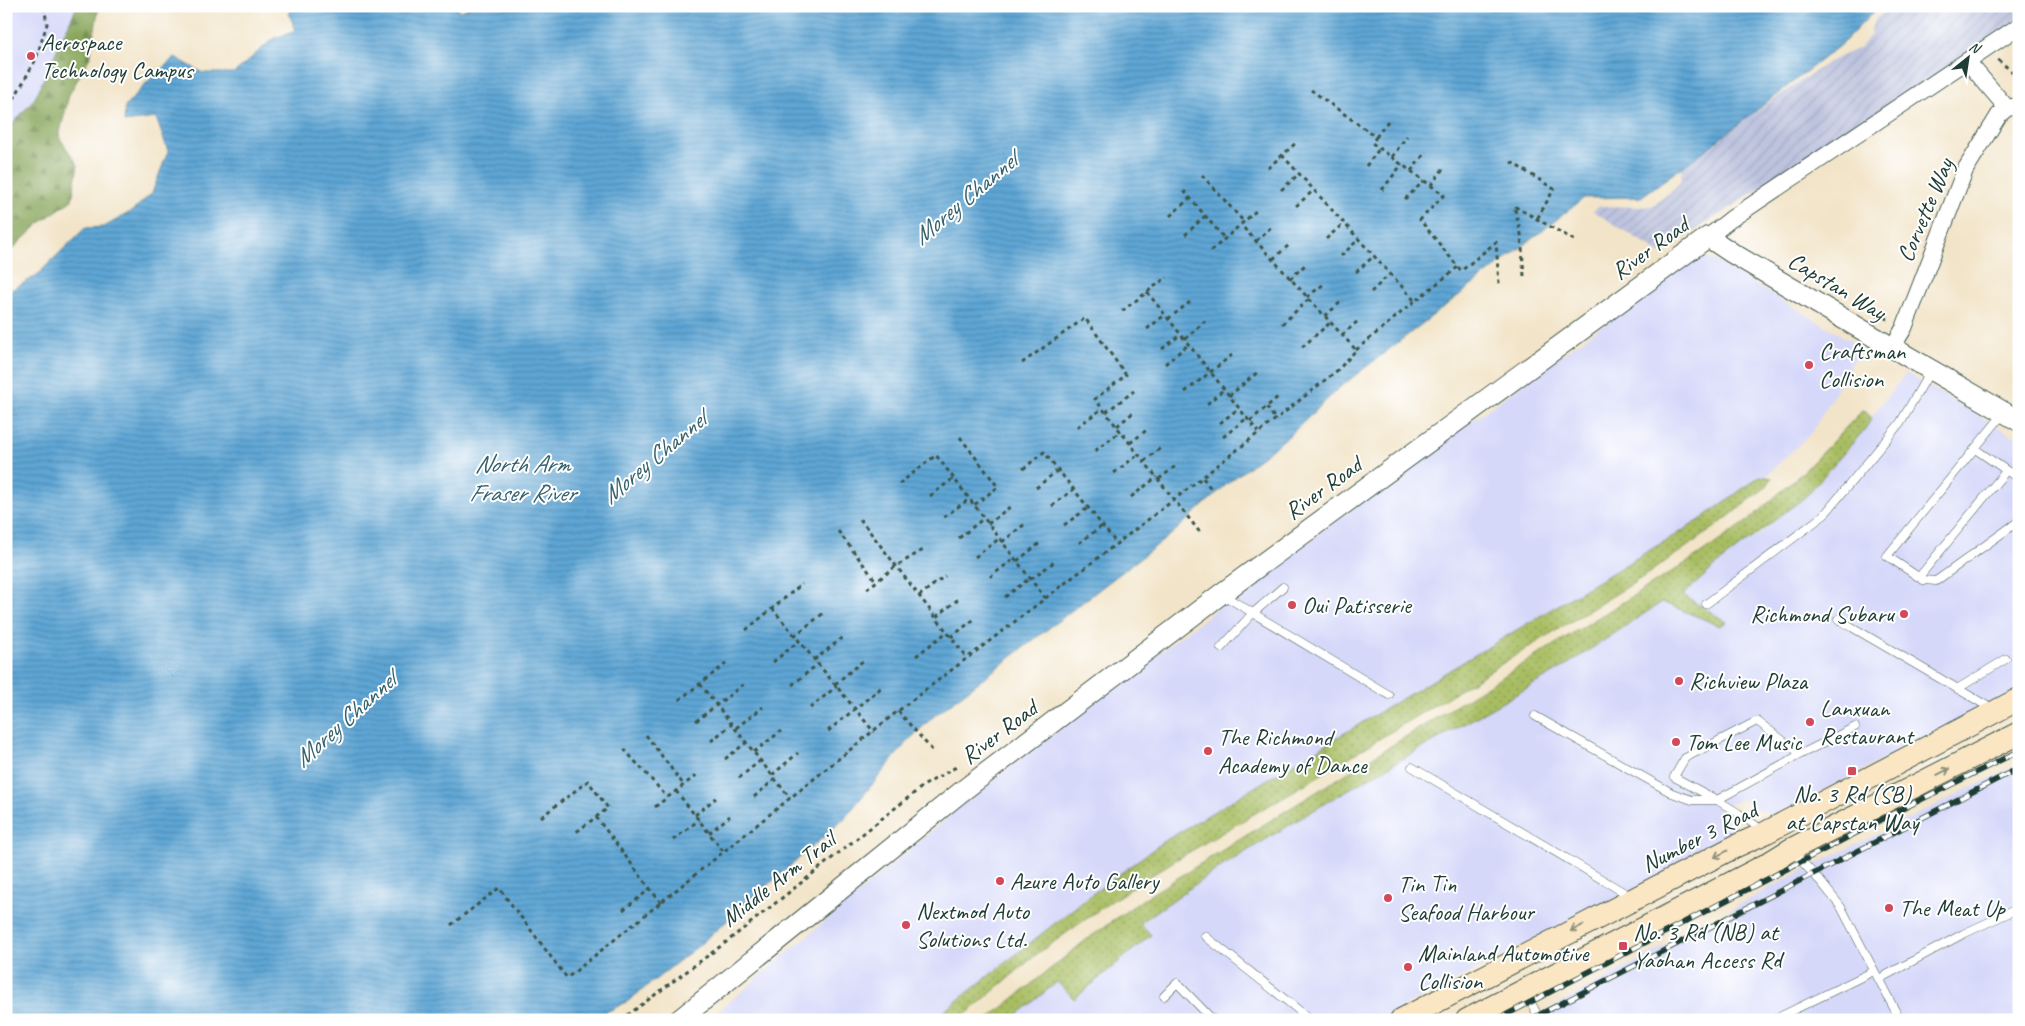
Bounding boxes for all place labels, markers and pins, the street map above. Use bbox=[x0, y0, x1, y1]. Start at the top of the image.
place label: Aerospace Technology Campus bbox=[41, 27, 195, 85]
marker: Aerospace Technology Campus bbox=[25, 50, 37, 62]
place label: Craftsman Collision bbox=[1819, 336, 1907, 394]
marker: Craftsman Collision bbox=[1803, 359, 1815, 371]
place label: Oui Patisserie bbox=[1302, 590, 1413, 620]
marker: Oui Patisserie bbox=[1286, 599, 1298, 611]
place label: Richmond Subaru bbox=[1750, 599, 1896, 629]
marker: Richmond Subaru bbox=[1898, 608, 1910, 620]
place label: Richview Plaza bbox=[1689, 666, 1808, 696]
marker: Richview Plaza bbox=[1673, 675, 1685, 687]
place label: Lanxuan Restaurant bbox=[1820, 693, 1915, 751]
marker: Lanxuan Restaurant bbox=[1804, 716, 1816, 728]
place label: The Richmond Academy of Dance bbox=[1218, 722, 1369, 780]
place label: Tom Lee Music bbox=[1686, 727, 1803, 757]
marker: Tom Lee Music bbox=[1670, 736, 1682, 748]
marker: The Richmond Academy of Dance bbox=[1202, 745, 1214, 757]
marker: No. 3 Rd (SB) at Capstan Way bbox=[1846, 765, 1858, 777]
place label: No. 3 Rd (SB) at Capstan Way bbox=[1786, 779, 1920, 837]
place label: Azure Auto Gallery bbox=[1010, 866, 1160, 896]
place label: Tin Tin Seafood Harbour bbox=[1398, 869, 1536, 927]
marker: Azure Auto Gallery bbox=[994, 875, 1006, 887]
marker: Tin Tin Seafood Harbour bbox=[1382, 892, 1394, 904]
place label: The Meat Up bbox=[1899, 893, 2006, 923]
place label: Nextmod Auto Solutions Ltd. bbox=[916, 896, 1031, 954]
marker: The Meat Up bbox=[1883, 902, 1895, 914]
place label: No. 3 Rd (NB) at Yaohan Access Rd bbox=[1633, 917, 1785, 975]
marker: Nextmod Auto Solutions Ltd. bbox=[900, 919, 912, 931]
place label: Mainland Automotive Collision bbox=[1418, 938, 1591, 996]
marker: No. 3 Rd (NB) at Yaohan Access Rd bbox=[1617, 940, 1629, 952]
marker: Mainland Automotive Collision bbox=[1402, 961, 1414, 973]

